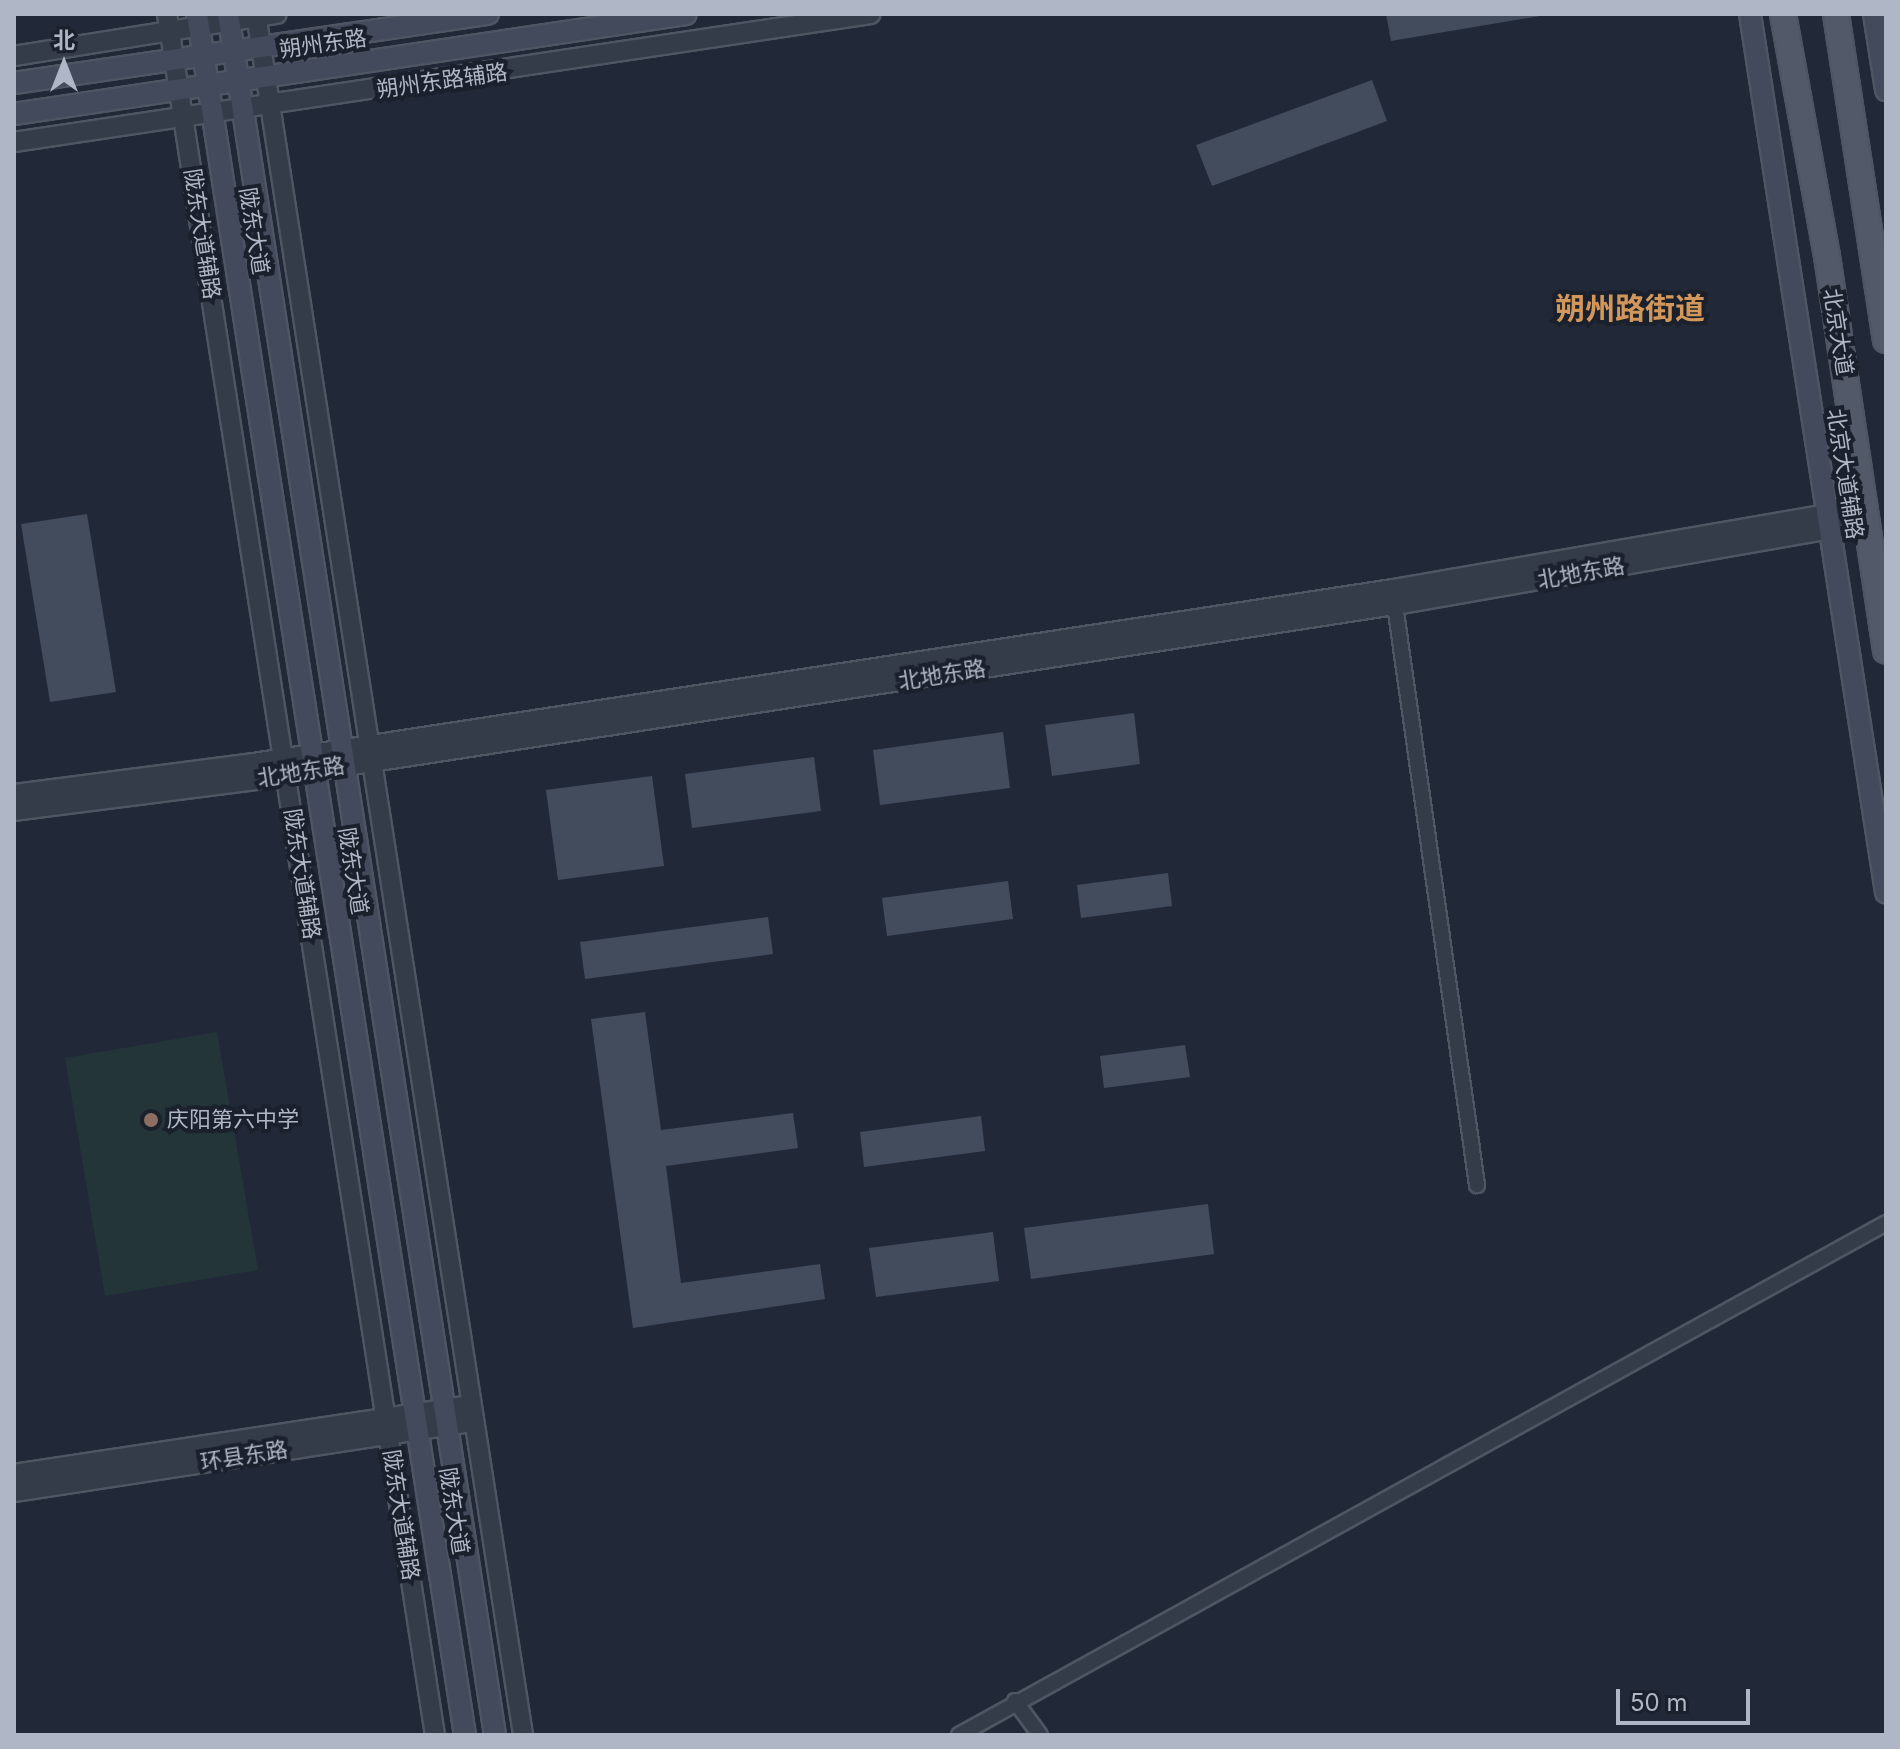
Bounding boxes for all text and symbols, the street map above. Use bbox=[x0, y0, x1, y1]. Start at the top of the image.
north arrow bbox=[24, 24, 104, 104]
street label: 朔州东路 bbox=[278, 25, 368, 63]
text: 北 bbox=[53, 27, 75, 53]
street label: 朔州东路辅路 bbox=[375, 59, 509, 103]
street label: 陇东大道辅路 bbox=[179, 167, 225, 301]
street label: 陇东大道 bbox=[234, 185, 274, 277]
street label: 北京大道 bbox=[1818, 286, 1858, 378]
district label: 朔州路街道 bbox=[1555, 290, 1705, 326]
street label: 北京大道辅路 bbox=[1822, 407, 1868, 541]
street label: 北地东路 bbox=[1535, 552, 1627, 594]
street label: 北地东路 bbox=[896, 655, 988, 695]
street label: 北地东路 bbox=[255, 752, 347, 792]
street label: 陇东大道辅路 bbox=[279, 807, 325, 941]
street label: 陇东大道 bbox=[333, 825, 373, 917]
place label: 庆阳第六中学 bbox=[167, 1107, 299, 1133]
marker: 庆阳第六中学 bbox=[142, 1111, 160, 1129]
street label: 环县东路 bbox=[198, 1436, 290, 1476]
street label: 陇东大道辅路 bbox=[378, 1448, 424, 1582]
street label: 陇东大道 bbox=[434, 1465, 474, 1557]
scale bar bbox=[1620, 1673, 1754, 1723]
text: 50 m bbox=[1630, 1688, 1688, 1717]

